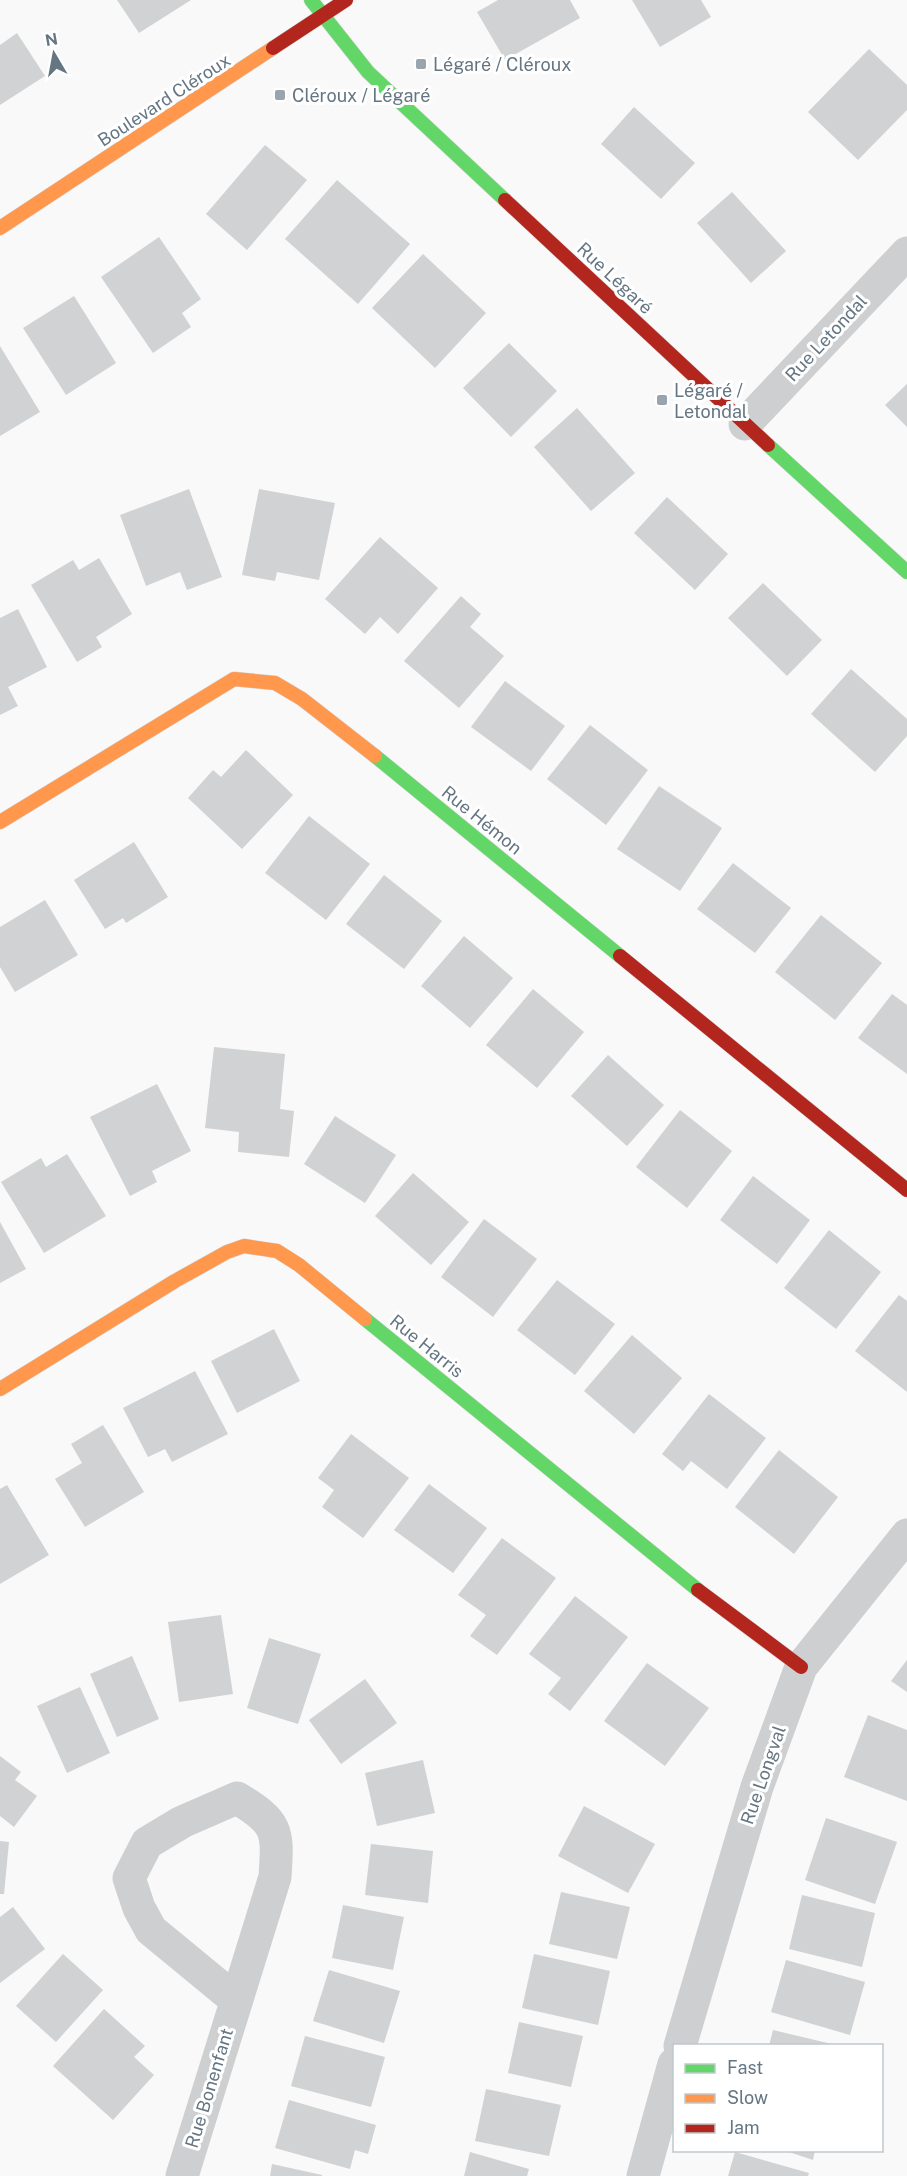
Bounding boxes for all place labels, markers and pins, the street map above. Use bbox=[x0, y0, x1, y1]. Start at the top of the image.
place label: Légaré / Cléroux bbox=[433, 54, 571, 75]
marker: Légaré / Cléroux bbox=[414, 57, 428, 71]
place label: Cléroux / Légaré bbox=[292, 85, 430, 106]
marker: Cléroux / Légaré bbox=[273, 88, 287, 102]
place label: Légaré / Letondal bbox=[674, 380, 747, 422]
marker: Légaré / Letondal bbox=[655, 393, 669, 407]

